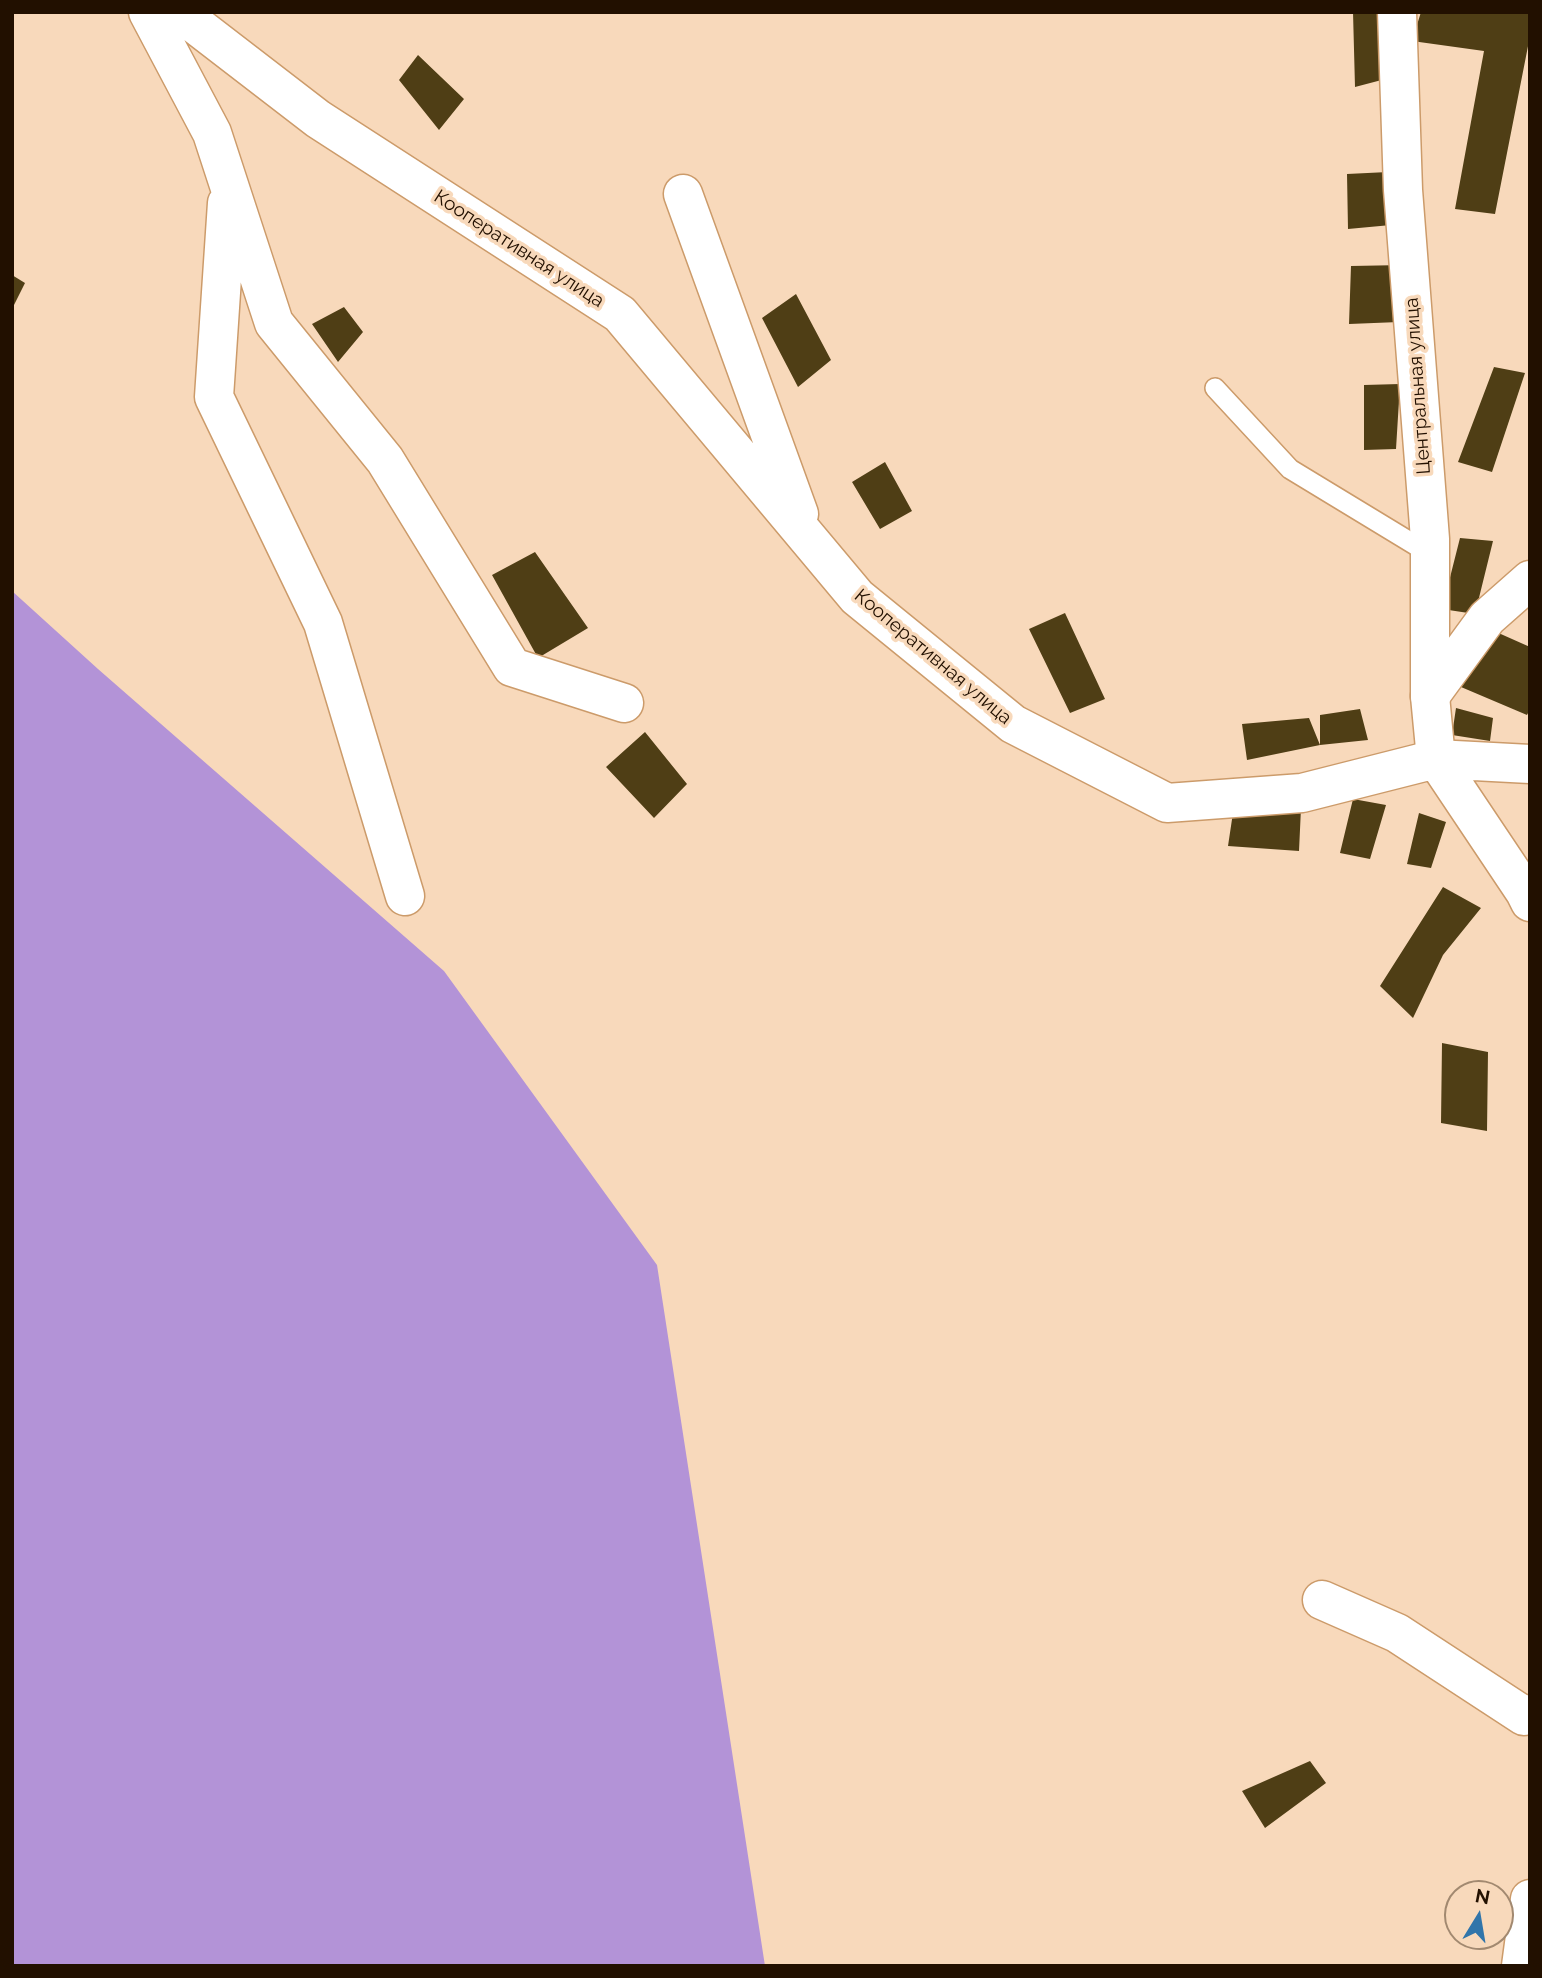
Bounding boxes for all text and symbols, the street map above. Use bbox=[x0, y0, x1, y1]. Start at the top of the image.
street label: Кооперативная улица bbox=[430, 185, 608, 313]
street label: Центральная улица bbox=[1400, 297, 1436, 475]
street label: Кооперативная улица bbox=[850, 585, 1016, 729]
north arrow bbox=[1444, 1880, 1514, 1950]
text: N bbox=[1473, 1884, 1492, 1909]

